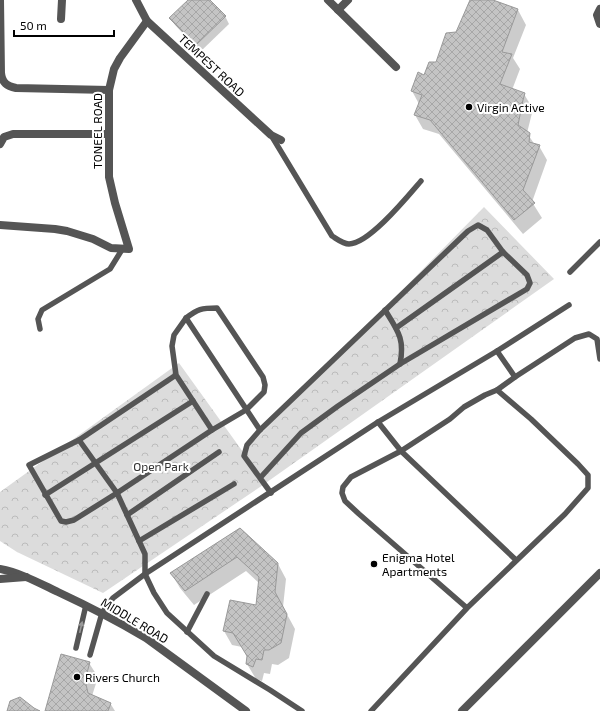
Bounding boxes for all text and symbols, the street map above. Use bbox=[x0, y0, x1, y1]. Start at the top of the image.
scale bar bbox=[14, 12, 114, 38]
text: 50 m bbox=[20, 18, 47, 32]
street label: TEMPEST ROAD bbox=[176, 31, 248, 99]
street label: TONEEL ROAD bbox=[90, 93, 104, 169]
place label: Virgin Active bbox=[477, 100, 545, 114]
marker: Virgin Active bbox=[464, 102, 474, 112]
park label: Open Park bbox=[133, 459, 189, 473]
place label: Enigma Hotel Apartments bbox=[382, 550, 455, 578]
marker: Enigma Hotel Apartments bbox=[369, 559, 379, 569]
street label: MIDDLE ROAD bbox=[99, 594, 171, 646]
one-way arrow bbox=[79, 621, 85, 633]
place label: Rivers Church bbox=[85, 670, 160, 684]
marker: Rivers Church bbox=[72, 672, 82, 682]

